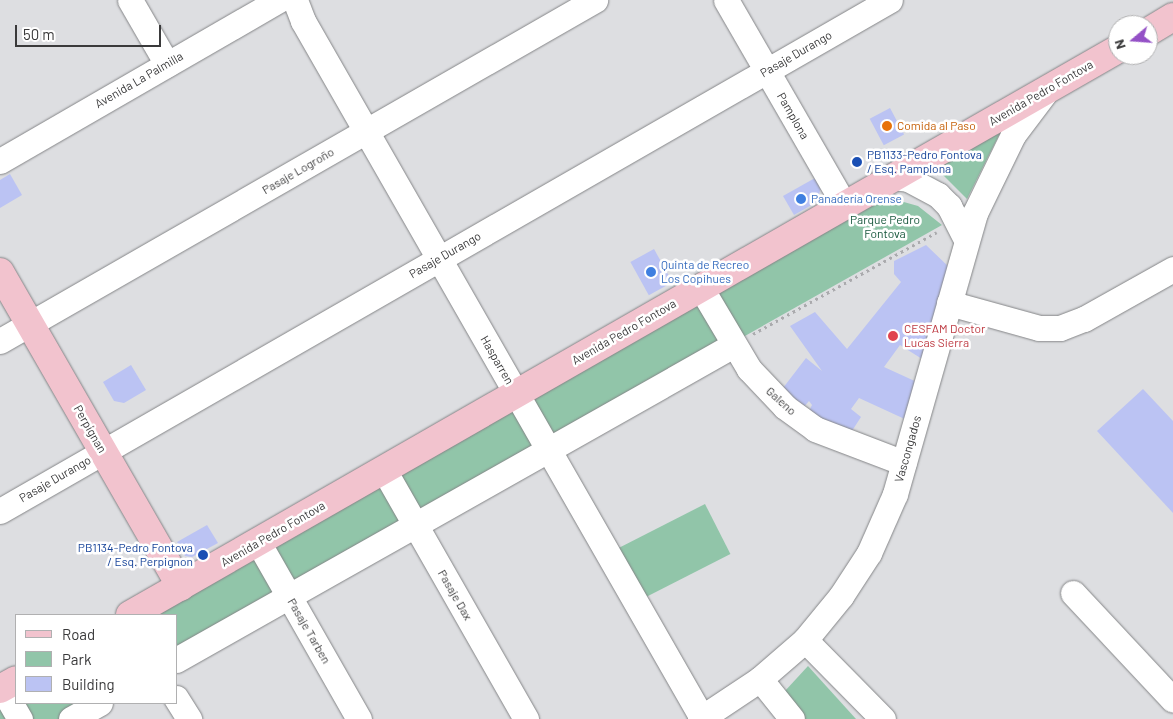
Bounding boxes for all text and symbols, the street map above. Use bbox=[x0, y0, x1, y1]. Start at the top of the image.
scale bar bbox=[18, 15, 164, 47]
north arrow bbox=[1108, 15, 1158, 65]
text: 50 m bbox=[23, 25, 55, 43]
street label: Pasaje Durango bbox=[758, 28, 834, 80]
text: N bbox=[1110, 37, 1129, 52]
street label: Avenida La Palmilla bbox=[92, 49, 186, 111]
street label: Avenida Pedro Fontova bbox=[986, 57, 1096, 129]
street label: Pamplona bbox=[774, 90, 812, 142]
place label: Comida al Paso bbox=[897, 119, 976, 133]
marker: Comida al Paso bbox=[881, 120, 893, 132]
street label: Pasaje Logroño bbox=[260, 145, 336, 197]
place label: PB1133-Pedro Fontova / Esq. Pamplona bbox=[867, 148, 982, 176]
marker: PB1133-Pedro Fontova / Esq. Pamplona bbox=[851, 156, 863, 168]
place label: Panadería Orense bbox=[811, 192, 902, 206]
marker: Panadería Orense bbox=[795, 193, 807, 205]
park label: Parque Pedro Fontova bbox=[850, 213, 920, 241]
street label: Pasaje Durango bbox=[407, 229, 483, 281]
place label: Quinta de Recreo Los Copihues bbox=[661, 258, 749, 286]
marker: Quinta de Recreo Los Copihues bbox=[645, 266, 657, 278]
street label: Avenida Pedro Fontova bbox=[569, 296, 679, 368]
place label: CESFAM Doctor Lucas Sierra bbox=[904, 322, 985, 350]
marker: CESFAM Doctor Lucas Sierra bbox=[886, 329, 900, 343]
street label: Hasparren bbox=[477, 333, 517, 387]
street label: Galeno bbox=[763, 384, 799, 418]
street label: Perpignan bbox=[71, 403, 109, 455]
street label: Vascongados bbox=[892, 414, 924, 484]
street label: Pasaje Durango bbox=[17, 453, 93, 505]
street label: Avenida Pedro Fontova bbox=[218, 498, 328, 570]
place label: PB1134-Pedro Fontova / Esq. Perpignon bbox=[78, 541, 193, 569]
marker: PB1134-Pedro Fontova / Esq. Perpignon bbox=[197, 549, 209, 561]
street label: Pasaje Dax bbox=[435, 567, 475, 623]
street label: Pasaje Tarben bbox=[284, 596, 334, 666]
legend bbox=[15, 614, 178, 704]
text: Road bbox=[62, 625, 95, 643]
text: Park bbox=[62, 650, 91, 668]
text: Building bbox=[62, 675, 115, 693]

